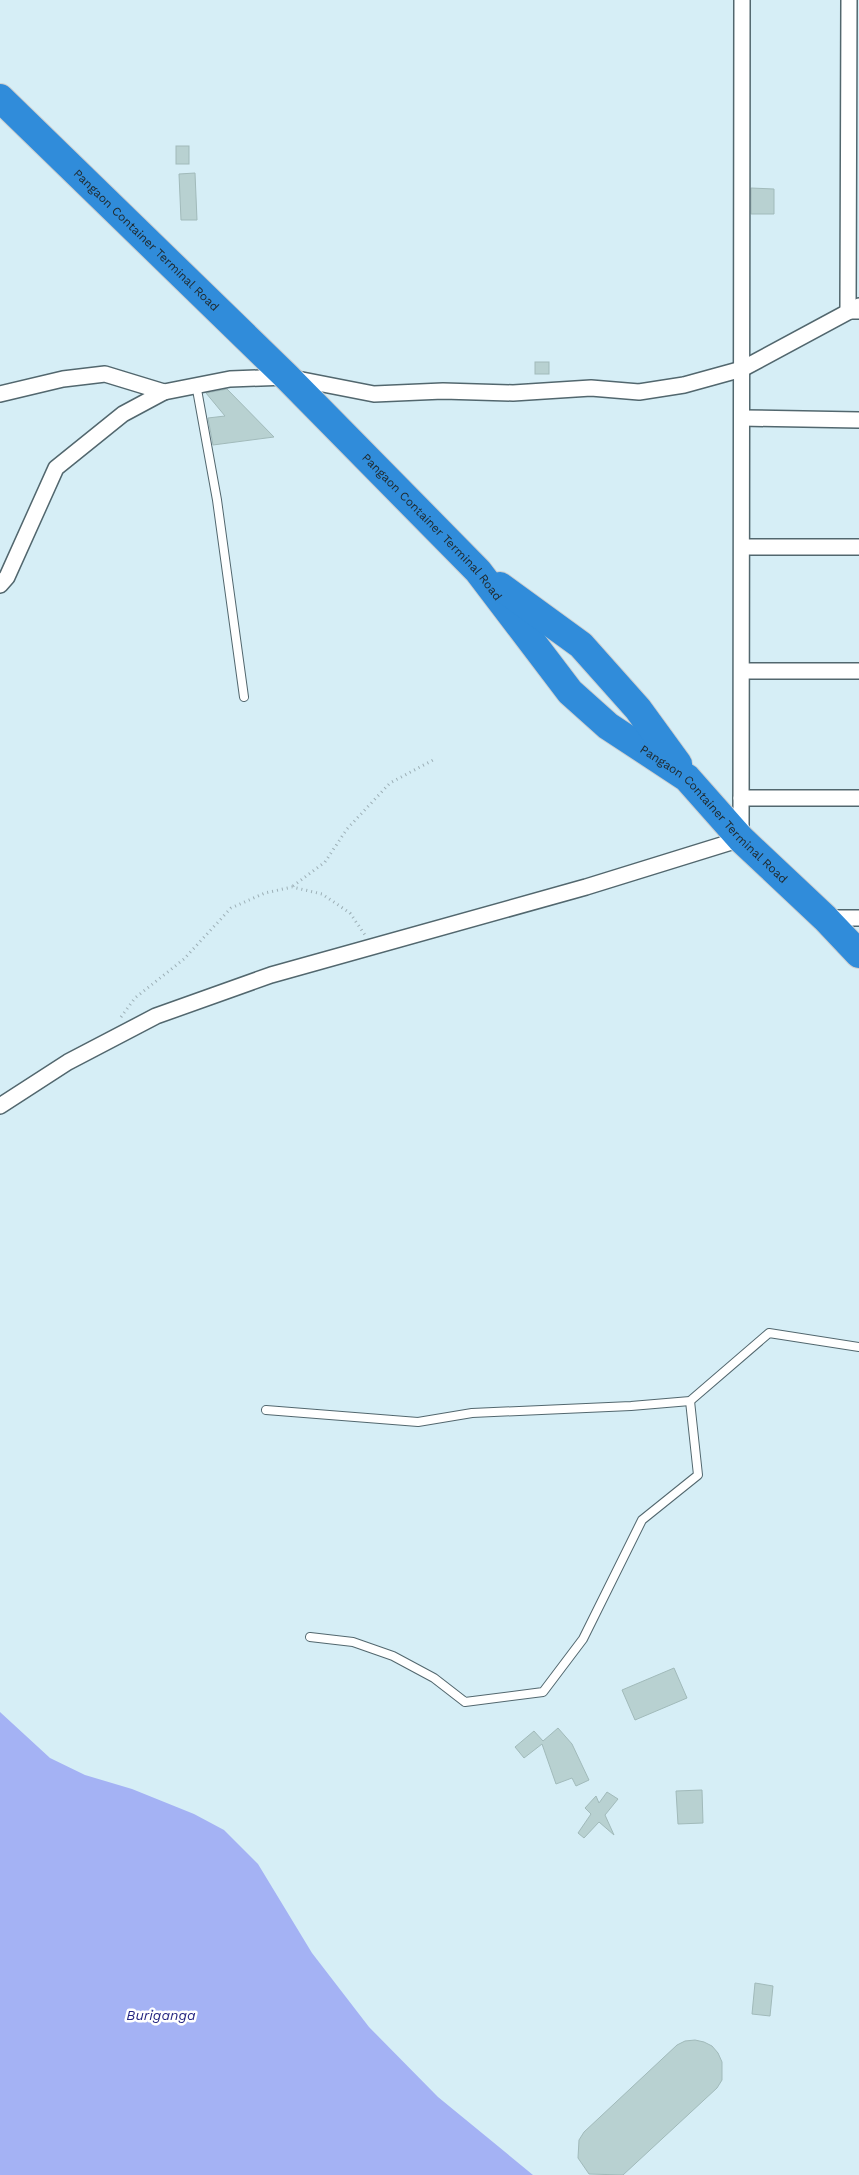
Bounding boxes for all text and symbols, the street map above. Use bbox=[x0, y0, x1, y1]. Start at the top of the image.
street label: Pangaon Container Terminal Road bbox=[71, 166, 222, 314]
street label: Pangaon Container Terminal Road bbox=[359, 450, 505, 603]
street label: Pangaon Container Terminal Road bbox=[637, 742, 790, 886]
water label: Buriganga bbox=[126, 2007, 196, 2023]

